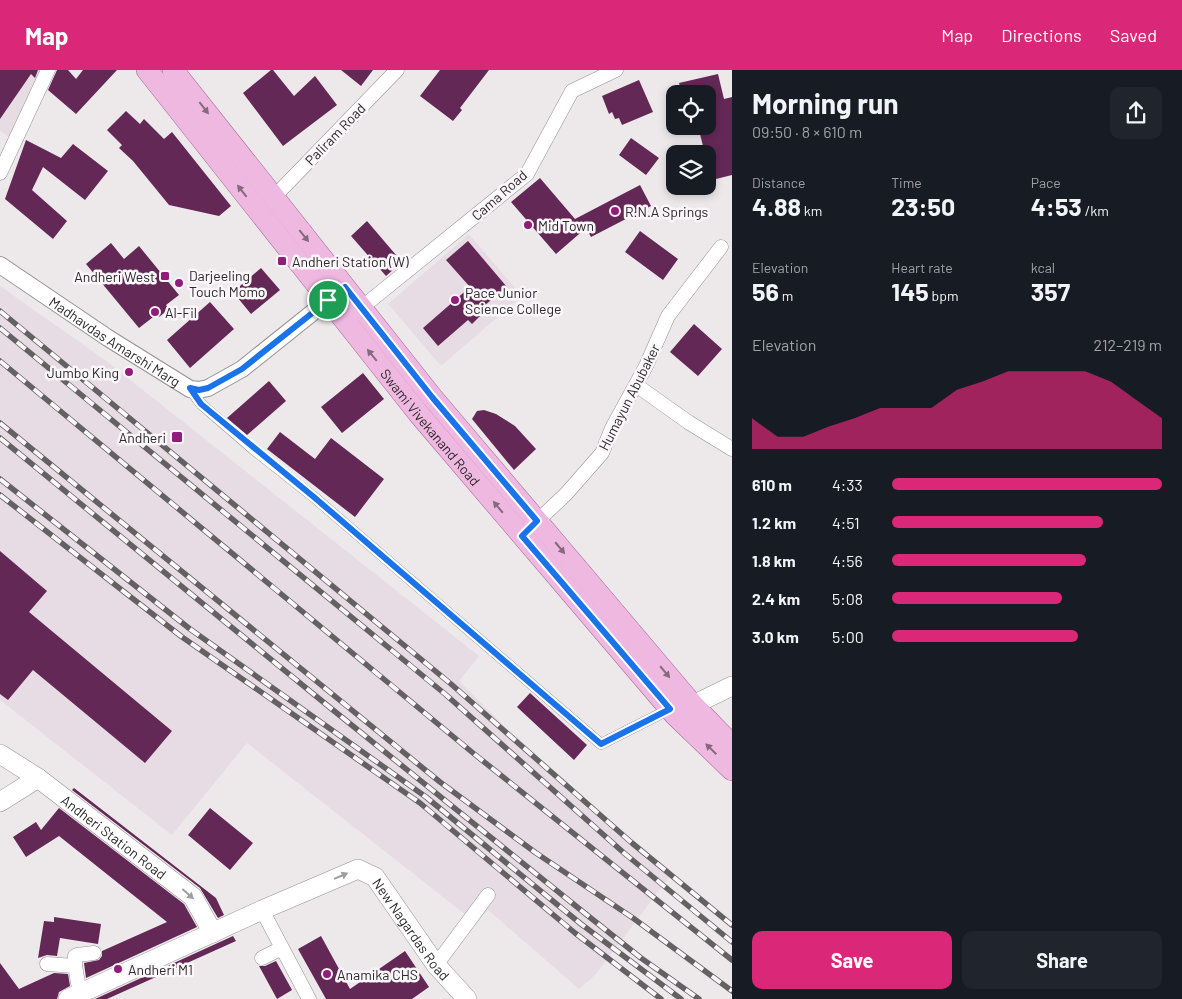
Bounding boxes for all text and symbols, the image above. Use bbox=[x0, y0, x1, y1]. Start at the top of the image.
text: Map bbox=[25, 21, 68, 50]
text: Map bbox=[941, 24, 973, 46]
text: Directions bbox=[1001, 24, 1082, 46]
text: Saved bbox=[1110, 24, 1157, 46]
map controls bbox=[666, 85, 716, 195]
button: locate bbox=[666, 85, 716, 135]
text: Morning run bbox=[752, 86, 899, 120]
button: share bbox=[1110, 87, 1162, 139]
street label: Paliram Road bbox=[301, 99, 369, 169]
one-way arrow bbox=[198, 101, 209, 114]
text: 09:50 · 8 × 610 m bbox=[752, 122, 862, 141]
button: layers bbox=[666, 145, 716, 195]
street label: Cama Road bbox=[468, 166, 530, 224]
text: Distance bbox=[752, 174, 805, 191]
text: Time bbox=[891, 174, 922, 191]
text: Pace bbox=[1031, 174, 1061, 191]
one-way arrow bbox=[237, 184, 247, 198]
text: 4.88 bbox=[752, 191, 801, 221]
text: 23:50 bbox=[891, 191, 955, 221]
text: 4:53 bbox=[1031, 191, 1082, 221]
text: km bbox=[801, 202, 822, 219]
text: /km bbox=[1082, 202, 1109, 219]
place label: R.N.A Springs bbox=[625, 203, 709, 220]
marker: R.N.A Springs bbox=[609, 205, 621, 217]
place label: Mid Town bbox=[538, 217, 594, 234]
marker: Mid Town bbox=[522, 219, 534, 231]
one-way arrow bbox=[299, 229, 310, 242]
place label: Andheri Station (W) bbox=[292, 253, 409, 270]
marker: Andheri Station (W) bbox=[276, 255, 288, 267]
text: Elevation bbox=[752, 259, 808, 276]
text: Heart rate bbox=[891, 259, 953, 276]
text: kcal bbox=[1031, 259, 1055, 276]
place label: Darjeeling Touch Momo bbox=[189, 267, 266, 300]
place label: Andheri West bbox=[74, 268, 155, 285]
marker: Andheri West bbox=[159, 270, 171, 282]
text: 56 bbox=[752, 276, 779, 306]
text: 145 bbox=[891, 276, 929, 306]
text: 357 bbox=[1031, 276, 1070, 306]
marker: Darjeeling Touch Momo bbox=[173, 277, 185, 289]
pin bbox=[307, 279, 349, 321]
place label: Pace Junior Science College bbox=[465, 284, 561, 317]
icon: arrive bbox=[314, 286, 342, 314]
text: m bbox=[779, 287, 793, 304]
text: bpm bbox=[929, 287, 959, 304]
street label: Madhavdas Amarshi Marg bbox=[46, 292, 184, 390]
marker: Pace Junior Science College bbox=[449, 294, 461, 306]
place label: Al-Fil bbox=[165, 304, 197, 321]
marker: Al-Fil bbox=[149, 306, 161, 318]
text: Elevation bbox=[752, 335, 816, 354]
text: 212–219 m bbox=[1094, 335, 1162, 354]
street label: Humayun Abubaker bbox=[595, 341, 663, 453]
one-way arrow bbox=[366, 349, 377, 362]
place label: Jumbo King bbox=[47, 364, 119, 381]
street label: Swami Vivekanand Road bbox=[378, 365, 484, 489]
marker: Jumbo King bbox=[123, 366, 135, 378]
place label: Andheri bbox=[119, 429, 166, 446]
marker: Andheri bbox=[170, 430, 184, 444]
text: 610 m bbox=[752, 475, 792, 494]
text: 4:33 bbox=[832, 475, 863, 494]
one-way arrow bbox=[492, 501, 503, 514]
text: 1.2 km bbox=[752, 513, 796, 532]
text: 4:51 bbox=[832, 513, 860, 532]
one-way arrow bbox=[554, 541, 566, 553]
text: 1.8 km bbox=[752, 551, 796, 570]
text: 4:56 bbox=[832, 551, 863, 570]
text: 2.4 km bbox=[752, 589, 800, 608]
text: 5:08 bbox=[832, 589, 863, 608]
text: 3.0 km bbox=[752, 627, 799, 646]
text: 5:00 bbox=[832, 627, 864, 646]
one-way arrow bbox=[659, 665, 670, 678]
one-way arrow bbox=[705, 744, 717, 756]
street label: Andheri Station Road bbox=[58, 791, 170, 882]
one-way arrow bbox=[334, 872, 348, 880]
street label: New Nagardas Road bbox=[370, 874, 454, 983]
one-way arrow bbox=[181, 888, 193, 900]
button: Save bbox=[752, 931, 952, 989]
button: Share bbox=[962, 931, 1162, 989]
place label: Andheri M1 bbox=[128, 961, 193, 978]
marker: Andheri M1 bbox=[112, 963, 124, 975]
place label: Anamika CHS bbox=[337, 966, 418, 983]
marker: Anamika CHS bbox=[321, 968, 333, 980]

